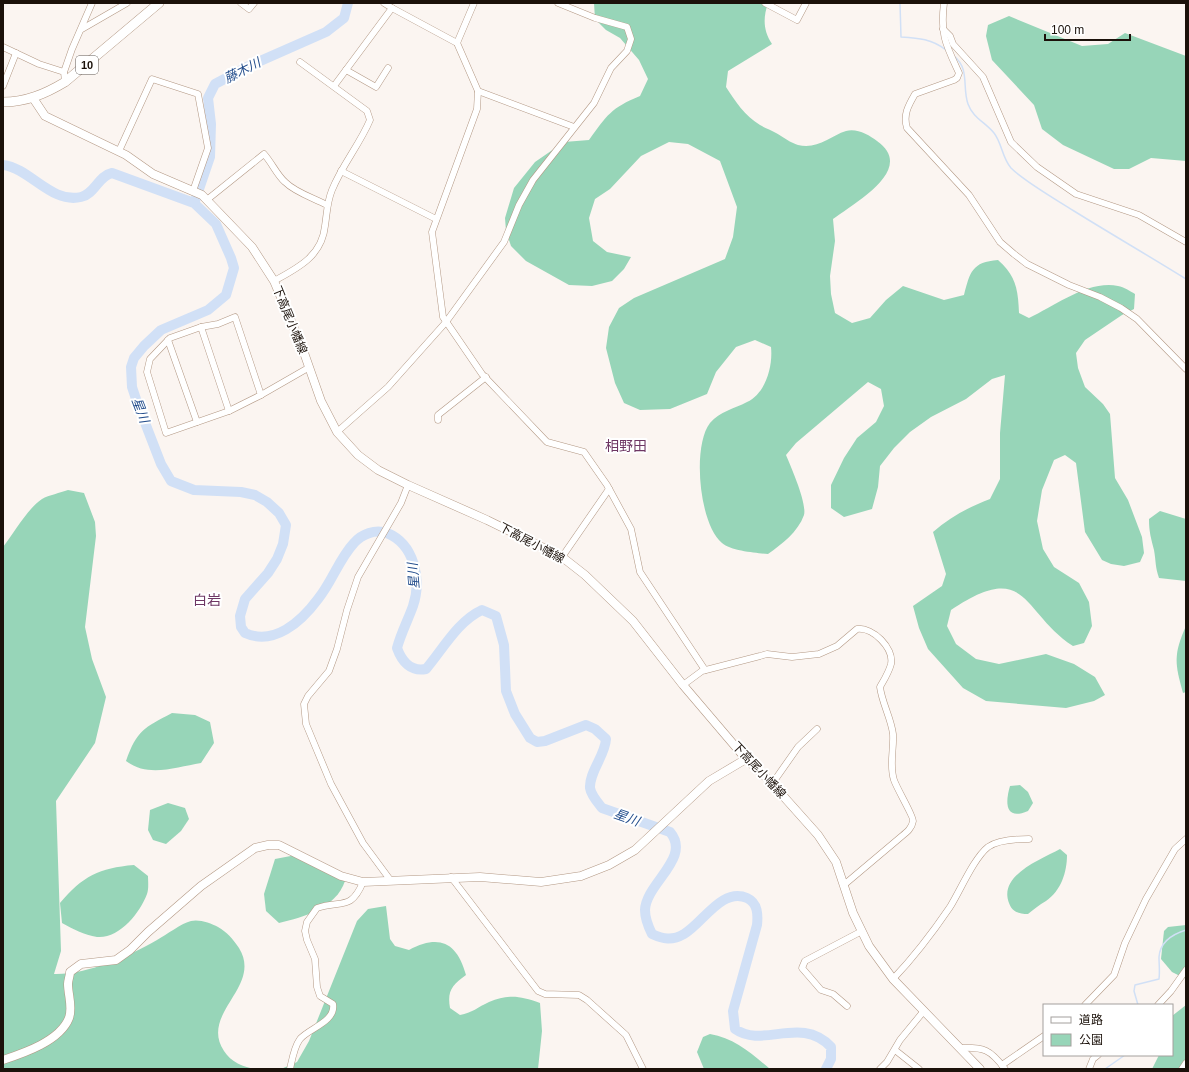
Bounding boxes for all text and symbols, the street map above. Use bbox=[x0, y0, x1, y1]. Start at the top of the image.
scale bar bbox=[1045, 16, 1130, 42]
text: 100 m bbox=[1051, 23, 1084, 37]
water label: 藤木川 bbox=[221, 54, 265, 86]
road number: 10 bbox=[76, 56, 98, 74]
street label: 下高尾小幡線 bbox=[270, 284, 310, 356]
water label: 星川 bbox=[129, 395, 153, 427]
district label: 相野田 bbox=[605, 438, 647, 454]
street label: 下高尾小幡線 bbox=[497, 520, 567, 566]
water label: 星川 bbox=[405, 560, 422, 590]
district label: 白岩 bbox=[193, 592, 221, 608]
street label: 下高尾小幡線 bbox=[729, 739, 789, 801]
water label: 星川 bbox=[612, 806, 643, 830]
legend bbox=[1043, 1004, 1173, 1056]
text: 道路 bbox=[1079, 1013, 1103, 1027]
text: 公園 bbox=[1079, 1033, 1103, 1047]

